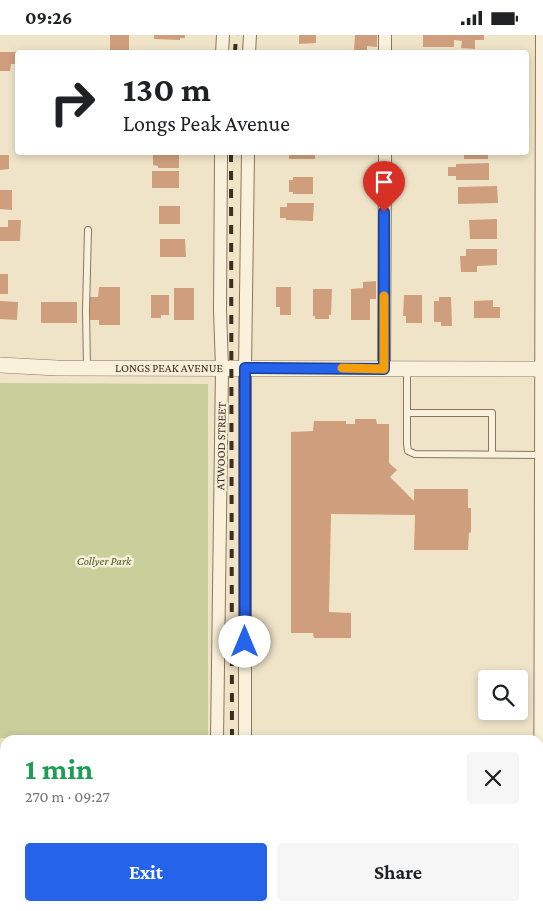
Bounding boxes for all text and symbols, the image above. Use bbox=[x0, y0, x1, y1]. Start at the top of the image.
text: 09:26 bbox=[25, 7, 72, 28]
icon: right bbox=[40, 70, 105, 135]
text: 130 m bbox=[123, 70, 211, 109]
text: Longs Peak Avenue bbox=[123, 111, 290, 136]
pin bbox=[363, 161, 405, 212]
icon: arrive bbox=[370, 168, 398, 196]
street label: LONGS PEAK AVENUE bbox=[115, 361, 223, 375]
street label: ATWOOD STREET bbox=[213, 401, 229, 490]
park label: Collyer Park bbox=[77, 554, 132, 568]
position arrow bbox=[218, 615, 270, 667]
map controls bbox=[478, 670, 528, 720]
button: search bbox=[478, 670, 528, 720]
text: 1 min bbox=[25, 752, 93, 785]
button: close bbox=[467, 752, 519, 804]
text: 270 m · 09:27 bbox=[25, 788, 110, 805]
button: Exit bbox=[25, 843, 267, 901]
button: Share bbox=[277, 843, 519, 901]

